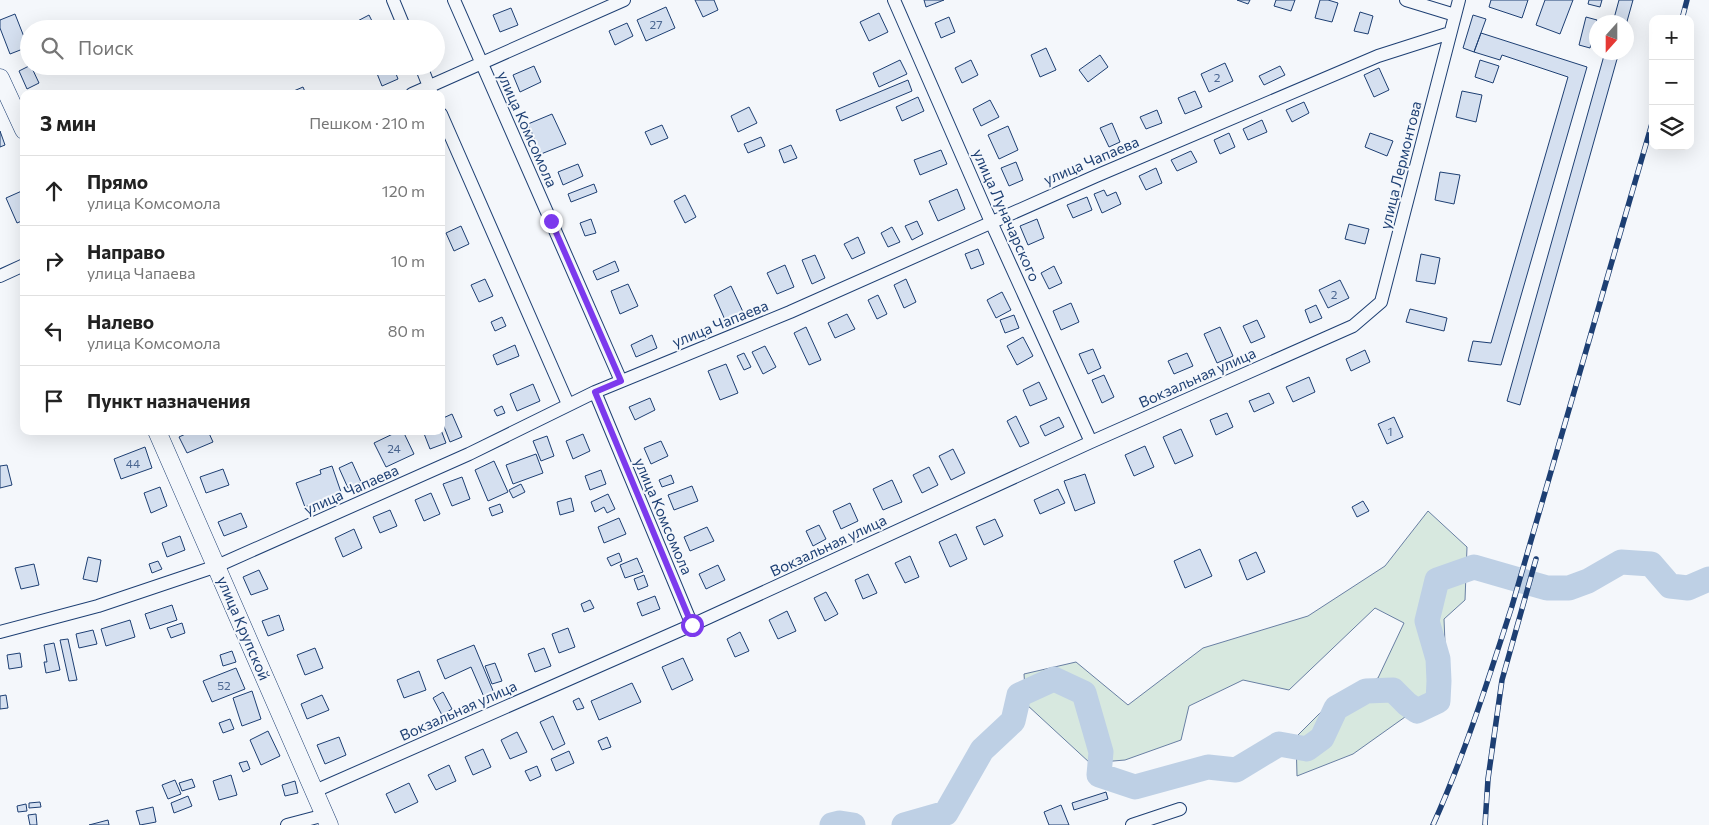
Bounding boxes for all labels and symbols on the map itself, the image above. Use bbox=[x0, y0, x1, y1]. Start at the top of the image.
north arrow bbox=[1589, 15, 1634, 60]
house number: 27 bbox=[650, 17, 662, 31]
street label: улица Комсомола bbox=[494, 68, 562, 190]
house number: 2 bbox=[1214, 70, 1221, 84]
street label: улица Лермонтова bbox=[1375, 99, 1425, 231]
street label: улица Чапаева bbox=[1041, 132, 1141, 188]
street label: улица Луначарского bbox=[970, 146, 1044, 284]
route end bbox=[540, 210, 563, 233]
house number: 2 bbox=[1331, 287, 1338, 301]
street label: улица Чапаева bbox=[669, 296, 771, 350]
street label: Вокзальная улица bbox=[1136, 343, 1258, 411]
house number: 1 bbox=[1387, 424, 1393, 438]
house number: 24 bbox=[387, 441, 401, 455]
street label: улица Комсомола bbox=[631, 455, 697, 577]
house number: 44 bbox=[126, 456, 140, 470]
street label: улица Чапаева bbox=[301, 460, 401, 518]
street label: Вокзальная улица bbox=[767, 510, 889, 580]
street label: улица Крупской bbox=[214, 573, 274, 683]
route start bbox=[681, 614, 704, 637]
street label: Вокзальная улица bbox=[397, 676, 519, 744]
house number: 52 bbox=[217, 678, 231, 692]

